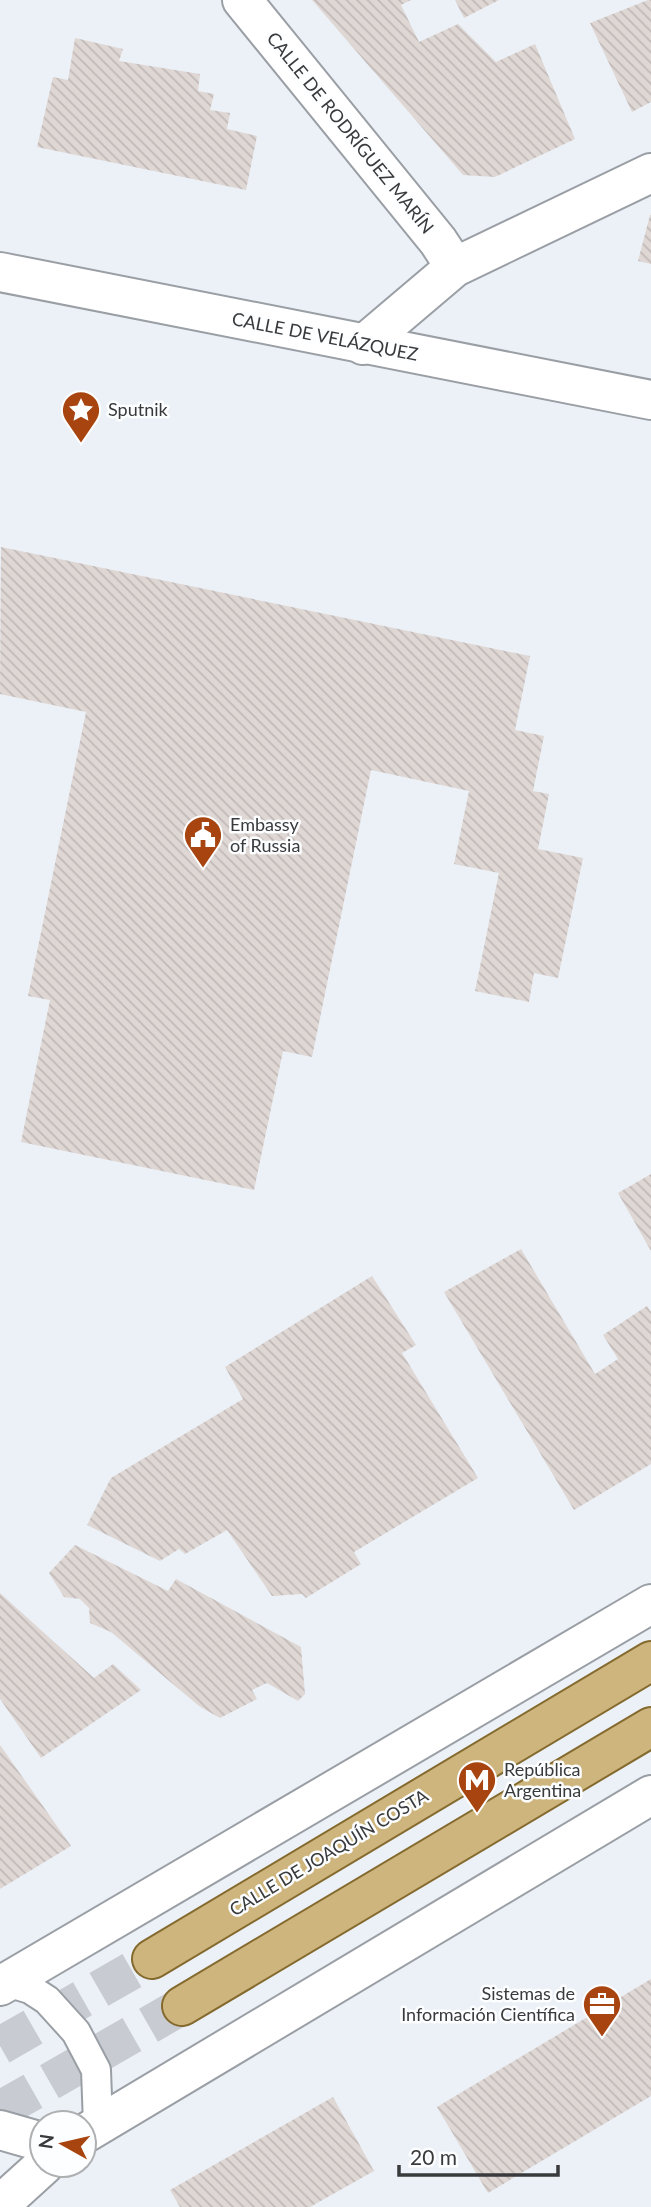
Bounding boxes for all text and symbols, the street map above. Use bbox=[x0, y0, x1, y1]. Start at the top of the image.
street label: CALLE DE RODRÍGUEZ MARÍN bbox=[263, 27, 439, 238]
street label: CALLE DE VELÁZQUEZ bbox=[230, 307, 420, 365]
place icon: Sputnik bbox=[60, 389, 102, 444]
place label: Sputnik bbox=[108, 398, 169, 420]
place label: Embassy of Russia bbox=[230, 813, 300, 856]
public building icon: Embassy of Russia bbox=[182, 814, 224, 869]
place label: República Argentina bbox=[504, 1758, 581, 1801]
metro station icon: República Argentina bbox=[456, 1759, 498, 1814]
street label: CALLE DE JOAQUÍN COSTA bbox=[225, 1784, 433, 1920]
place label: Sistemas de Información Científica bbox=[401, 1982, 575, 2025]
office icon: Sistemas de Información Científica bbox=[581, 1983, 623, 2038]
north arrow bbox=[28, 2109, 98, 2179]
text: N bbox=[33, 2133, 58, 2150]
scale bar bbox=[399, 2134, 558, 2178]
text: 20 m bbox=[410, 2144, 457, 2169]

